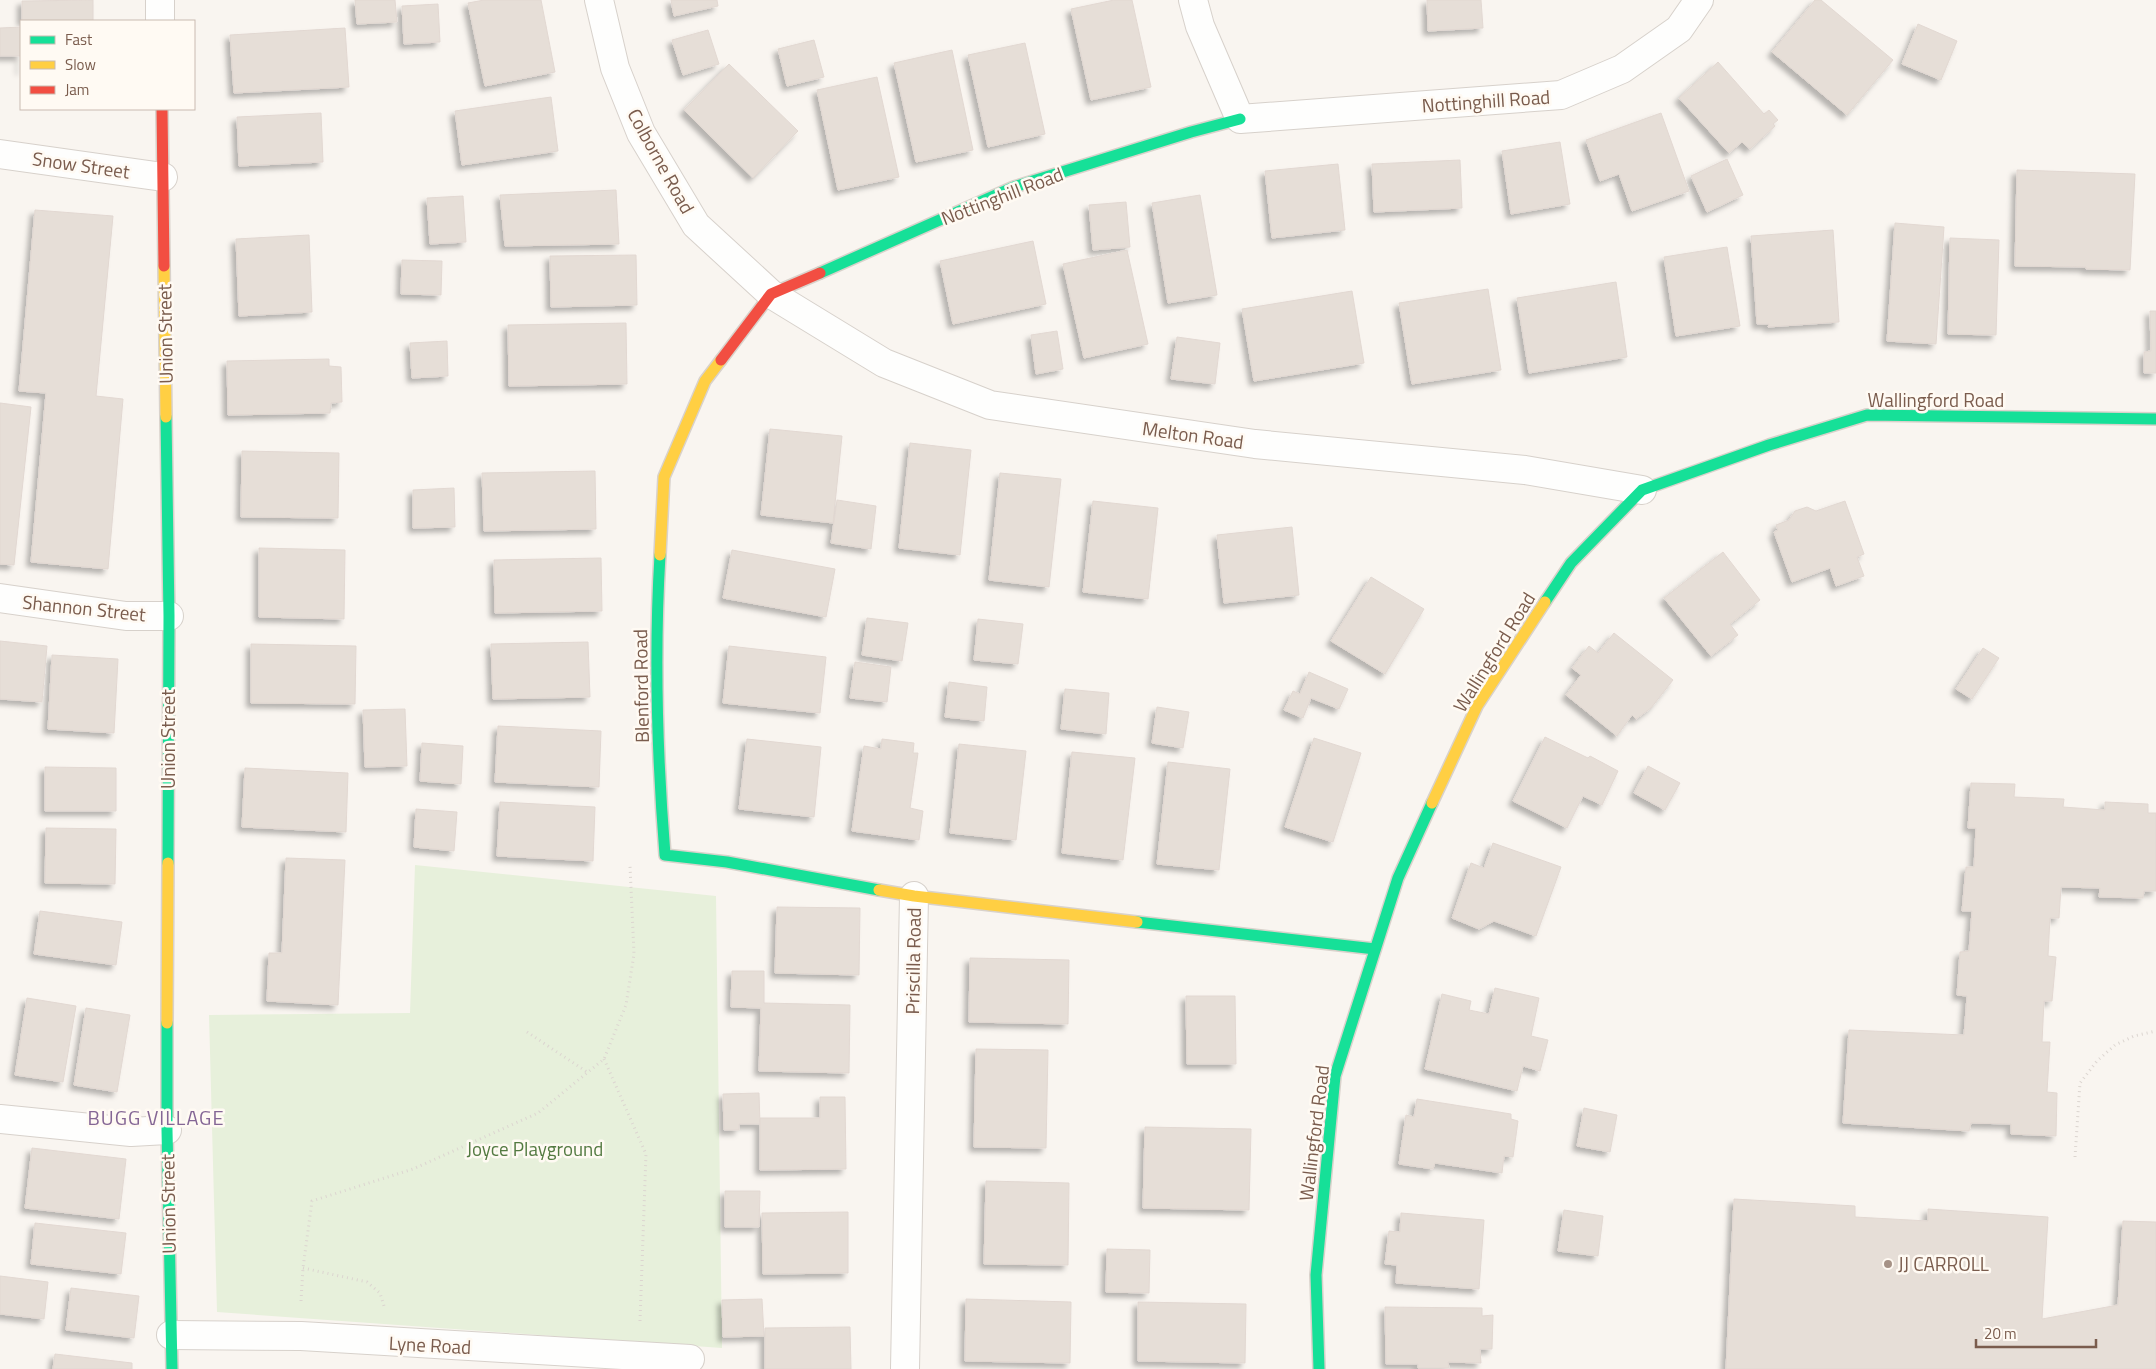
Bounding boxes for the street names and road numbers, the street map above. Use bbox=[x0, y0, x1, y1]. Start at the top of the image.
street label: Nottinghill Road bbox=[1421, 82, 1551, 119]
street label: Colborne Road bbox=[621, 103, 702, 219]
street label: Snow Street bbox=[30, 143, 132, 186]
street label: Nottinghill Road bbox=[937, 159, 1067, 232]
street label: Union Street bbox=[149, 283, 180, 384]
street label: Wallingford Road bbox=[1868, 385, 2004, 414]
street label: Melton Road bbox=[1141, 413, 1246, 456]
street label: Wallingford Road bbox=[1445, 586, 1542, 717]
street label: Shannon Street bbox=[21, 587, 147, 628]
street label: Blenford Road bbox=[625, 629, 656, 743]
street label: Union Street bbox=[153, 689, 182, 789]
street label: Priscilla Road bbox=[897, 907, 928, 1015]
street label: Wallingford Road bbox=[1291, 1063, 1336, 1203]
street label: Union Street bbox=[152, 1153, 183, 1254]
street label: Lyne Road bbox=[388, 1328, 472, 1361]

